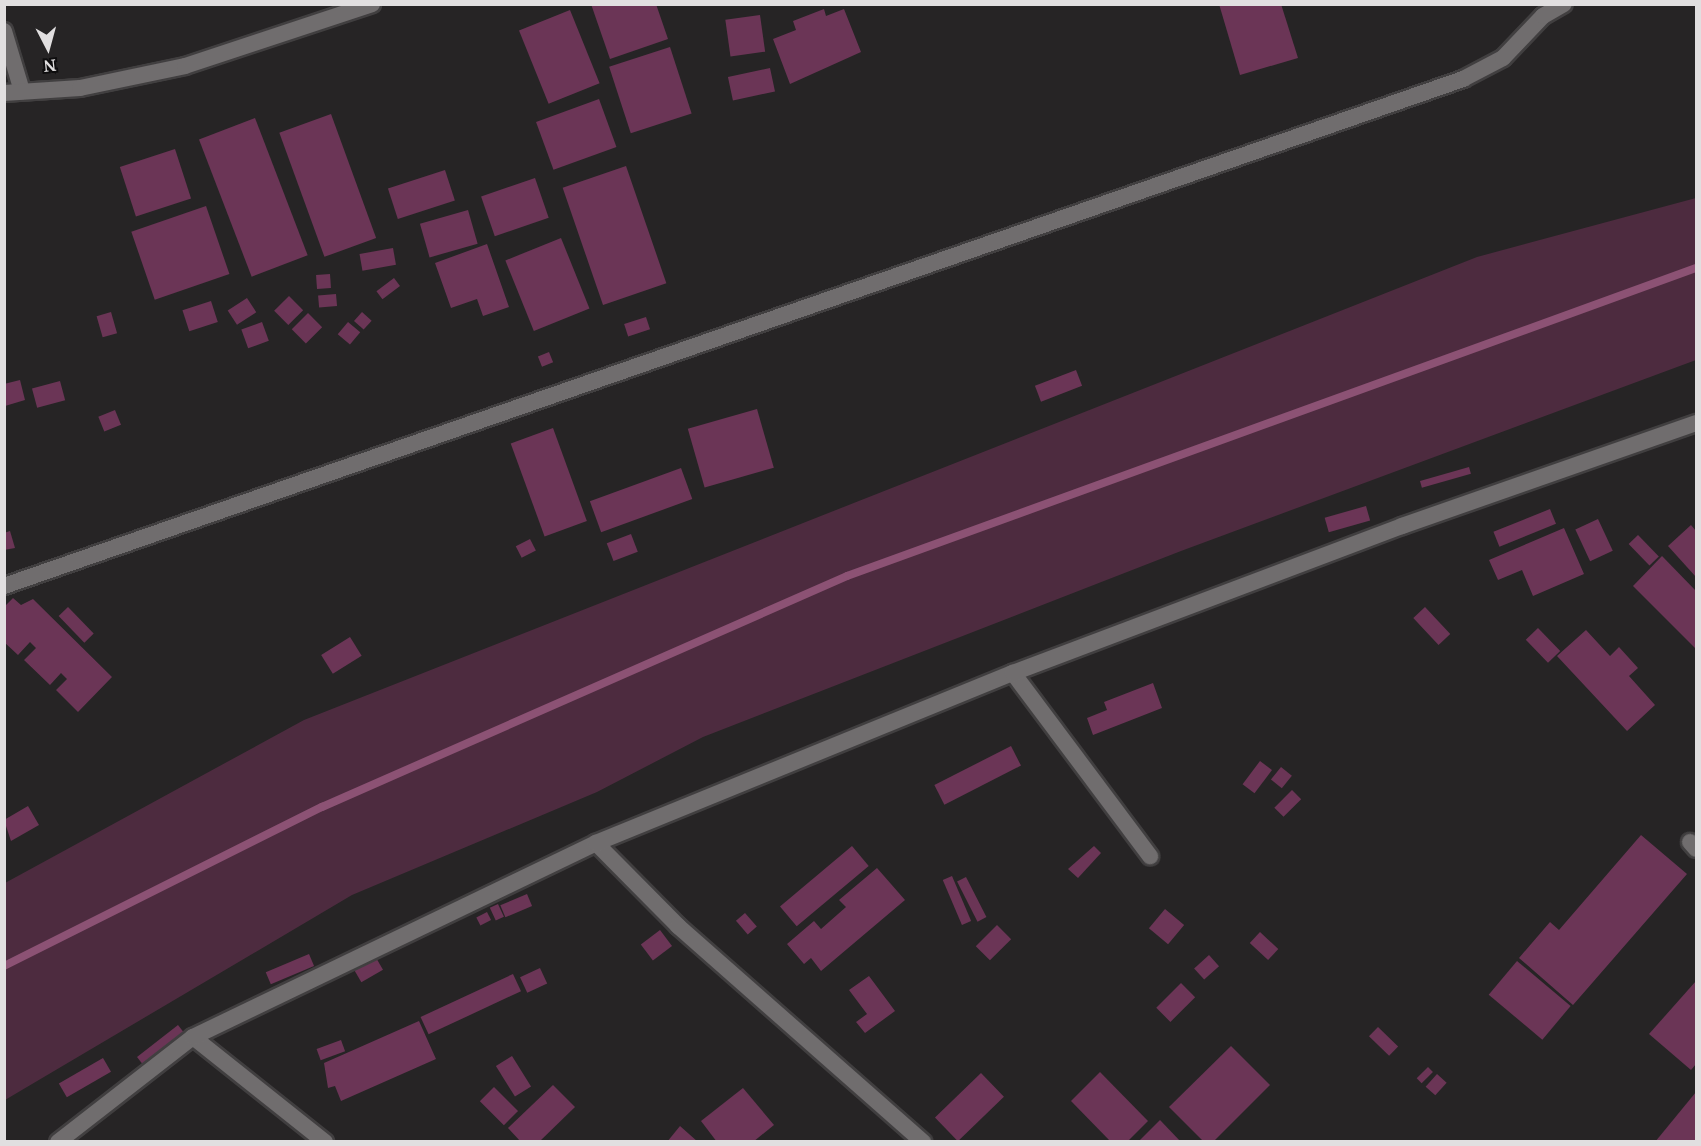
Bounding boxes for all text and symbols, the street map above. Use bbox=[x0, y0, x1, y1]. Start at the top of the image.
north arrow bbox=[18, 18, 78, 78]
text: N bbox=[42, 54, 57, 77]

